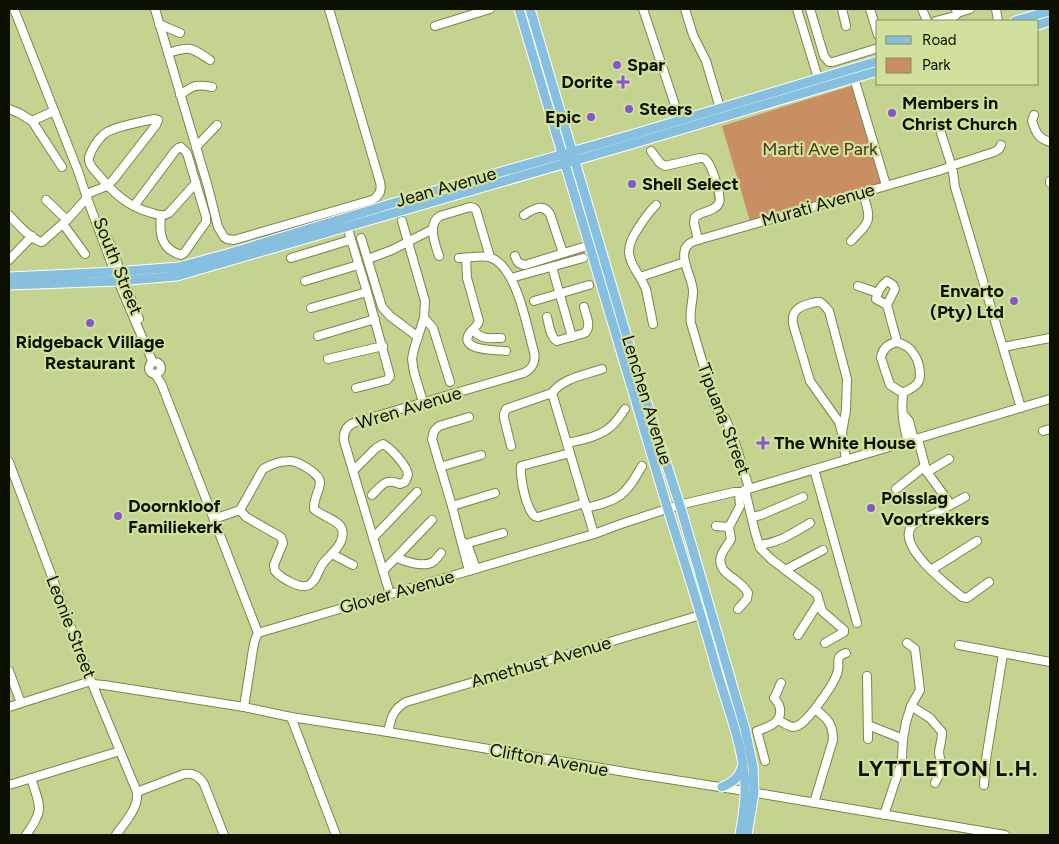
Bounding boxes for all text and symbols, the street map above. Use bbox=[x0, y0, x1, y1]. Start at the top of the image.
legend bbox=[876, 20, 1039, 85]
text: Road bbox=[922, 31, 957, 49]
place label: Spar bbox=[627, 54, 665, 76]
text: Park bbox=[922, 56, 951, 74]
marker: Spar bbox=[611, 59, 623, 71]
place label: Dorite bbox=[561, 71, 613, 93]
marker: Dorite bbox=[617, 76, 629, 88]
place label: Members in Christ Church bbox=[902, 92, 1017, 135]
place label: Steers bbox=[639, 98, 693, 120]
marker: Steers bbox=[623, 103, 635, 115]
place label: Epic bbox=[545, 106, 581, 128]
marker: Members in Christ Church bbox=[886, 107, 898, 119]
marker: Epic bbox=[585, 111, 597, 123]
park label: Marti Ave Park bbox=[762, 138, 878, 160]
street label: Jean Avenue bbox=[393, 162, 499, 212]
place label: Shell Select bbox=[642, 173, 739, 195]
marker: Shell Select bbox=[626, 178, 638, 190]
street label: Murati Avenue bbox=[759, 178, 877, 232]
street label: South Street bbox=[88, 214, 148, 318]
place label: Envarto (Pty) Ltd bbox=[930, 280, 1004, 323]
marker: Envarto (Pty) Ltd bbox=[1008, 295, 1020, 307]
marker: Ridgeback Village Restaurant bbox=[84, 317, 96, 329]
place label: Ridgeback Village Restaurant bbox=[16, 331, 164, 374]
street label: Lenchen Avenue bbox=[617, 333, 677, 468]
street label: Tipuana Street bbox=[693, 360, 755, 478]
street label: Wren Avenue bbox=[354, 382, 464, 434]
place label: The White House bbox=[774, 432, 916, 454]
marker: The White House bbox=[756, 436, 770, 450]
place label: Polsslag Voortrekkers bbox=[881, 487, 990, 530]
place label: Doornkloof Familiekerk bbox=[128, 495, 223, 538]
marker: Polsslag Voortrekkers bbox=[865, 502, 877, 514]
marker: Doornkloof Familiekerk bbox=[112, 510, 124, 522]
street label: Glover Avenue bbox=[337, 565, 457, 619]
street label: Leonie Street bbox=[41, 572, 101, 682]
street label: Amethust Avenue bbox=[468, 631, 614, 693]
street label: Clifton Avenue bbox=[488, 739, 610, 781]
district label: LYTTLETON L.H. bbox=[857, 755, 1039, 782]

